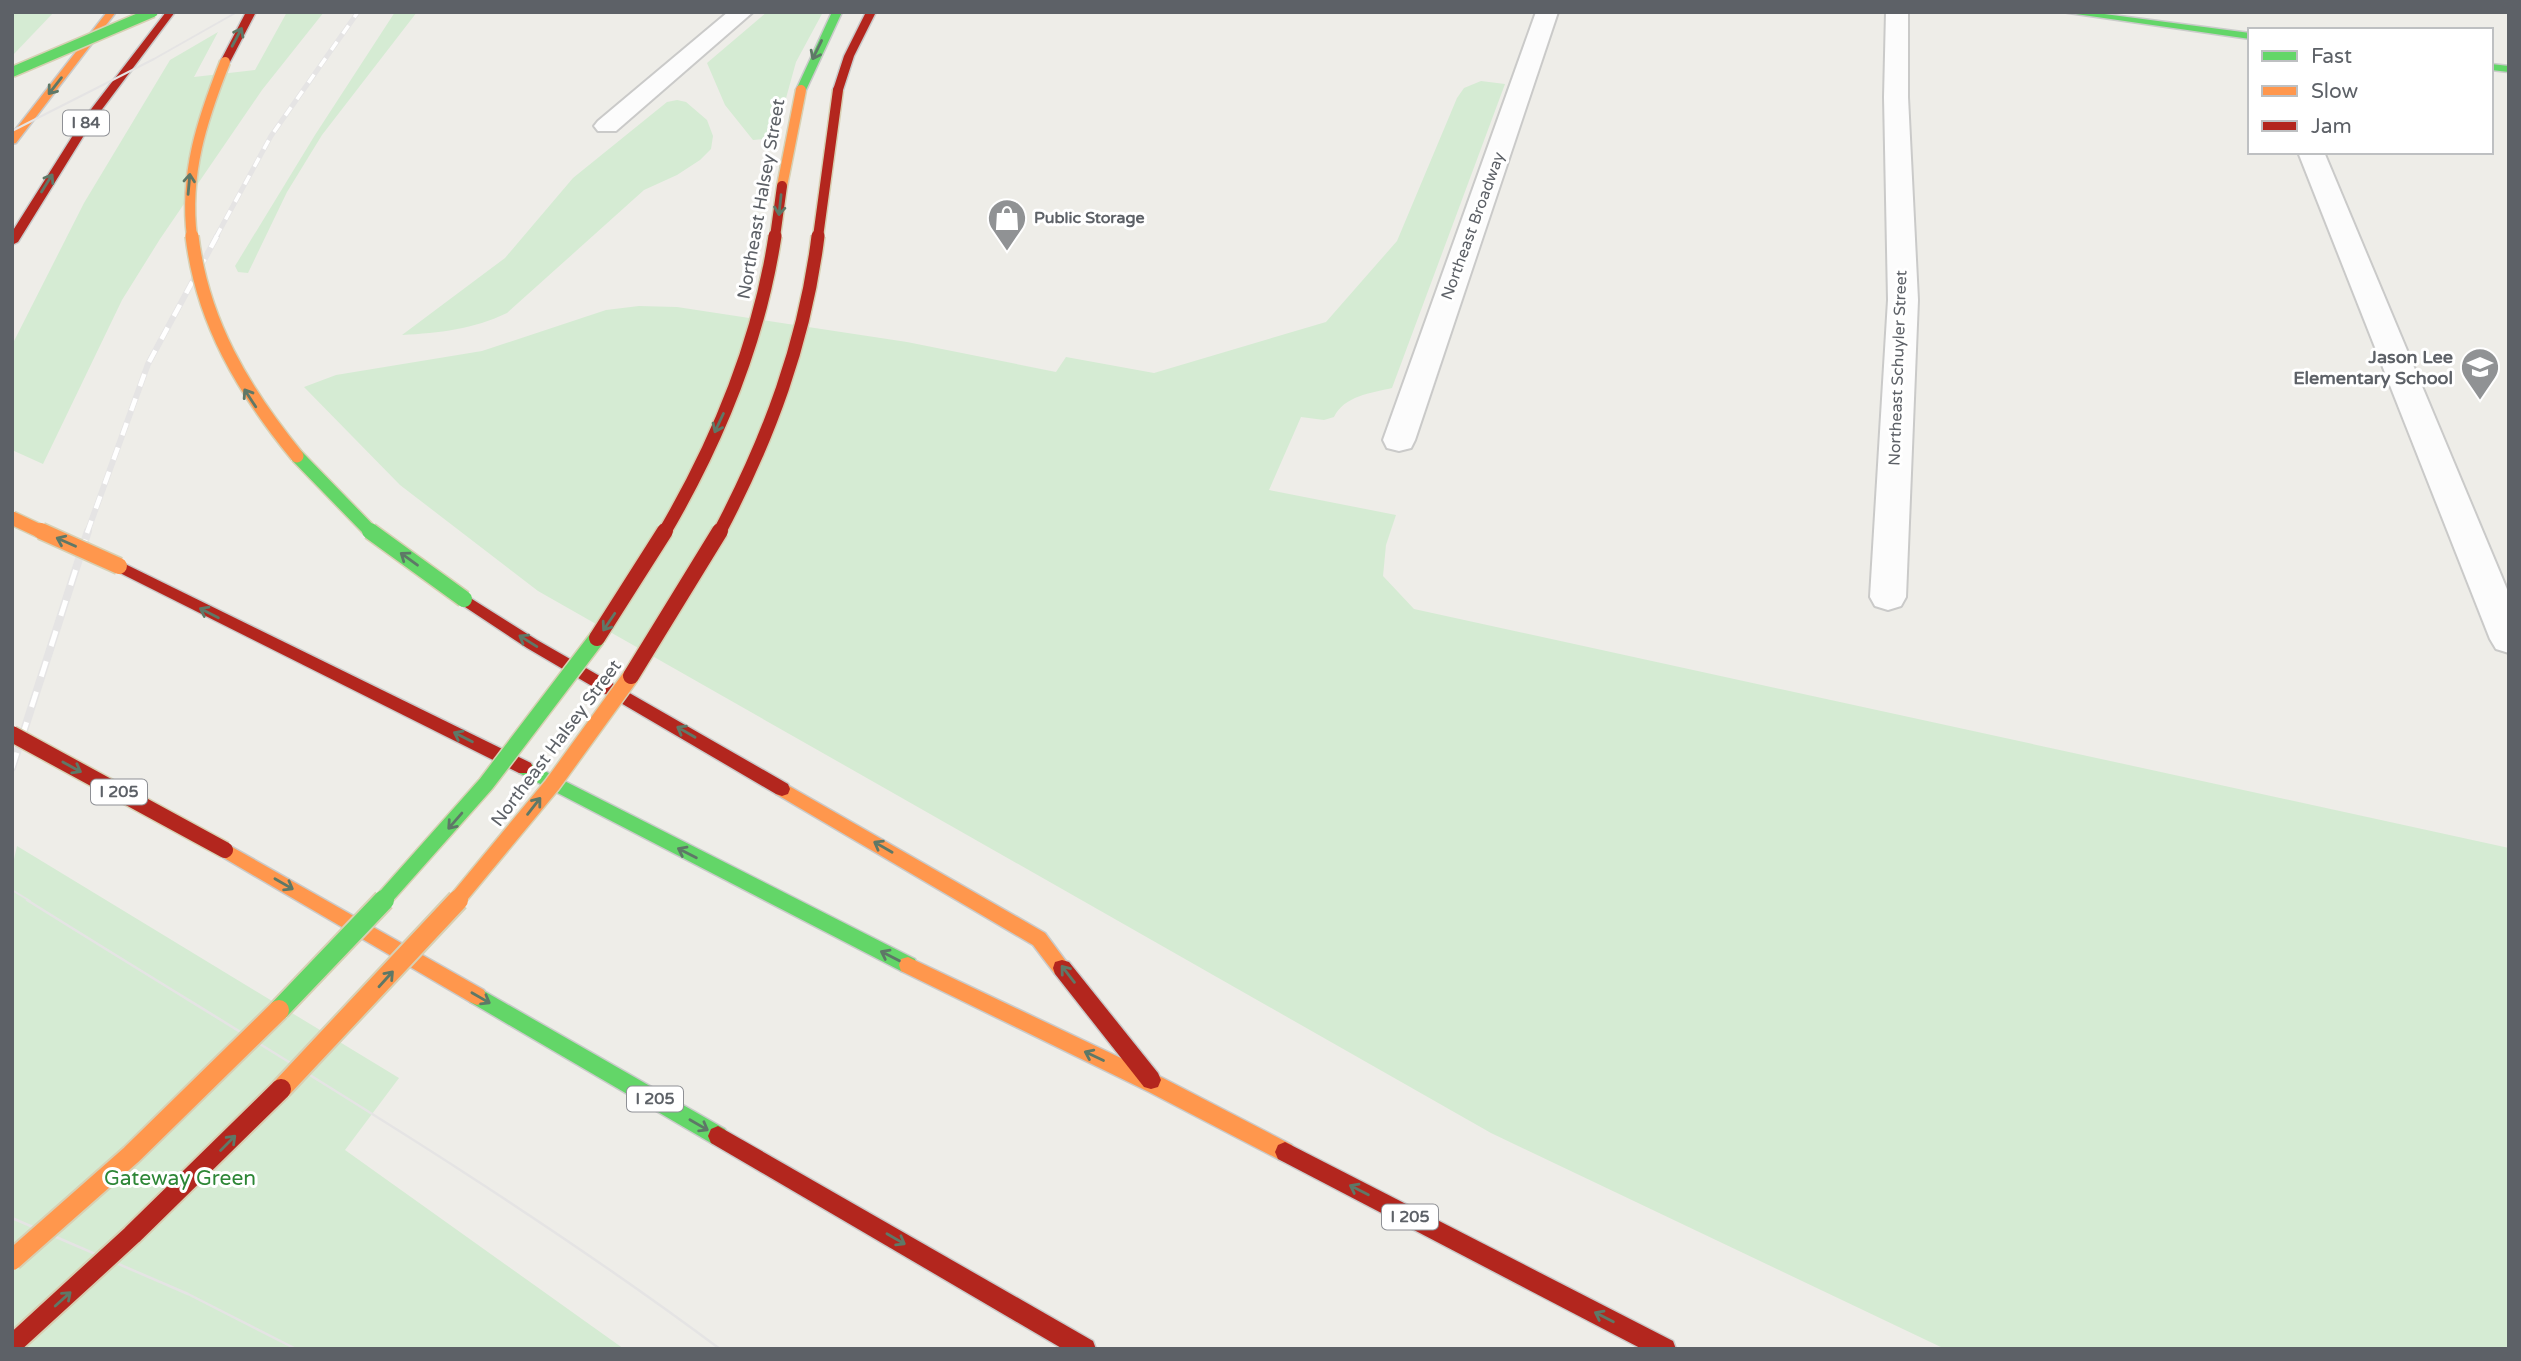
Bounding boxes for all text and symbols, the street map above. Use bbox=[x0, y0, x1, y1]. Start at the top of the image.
one-way arrow bbox=[231, 27, 245, 48]
legend bbox=[2248, 28, 2493, 154]
one-way arrow bbox=[810, 39, 823, 60]
text: Fast bbox=[2311, 44, 2352, 69]
one-way arrow bbox=[47, 76, 62, 94]
text: Slow bbox=[2311, 79, 2359, 104]
street label: Northeast Halsey Street bbox=[733, 97, 789, 301]
road number: I 84 bbox=[63, 111, 109, 136]
text: Jam bbox=[2311, 114, 2352, 139]
street label: Northeast Broadway bbox=[1437, 149, 1509, 303]
one-way arrow bbox=[183, 173, 196, 196]
one-way arrow bbox=[40, 174, 55, 193]
one-way arrow bbox=[773, 193, 786, 216]
shop icon: Public Storage bbox=[986, 197, 1028, 252]
place label: Public Storage bbox=[1034, 208, 1145, 228]
street label: Northeast Schuyler Street bbox=[1885, 270, 1911, 466]
place label: Jason Lee Elementary School bbox=[2293, 346, 2453, 389]
school or university icon: Jason Lee Elementary School bbox=[2459, 346, 2501, 401]
one-way arrow bbox=[243, 389, 258, 408]
one-way arrow bbox=[711, 412, 725, 433]
one-way arrow bbox=[56, 535, 77, 548]
one-way arrow bbox=[400, 552, 419, 566]
one-way arrow bbox=[199, 605, 220, 619]
one-way arrow bbox=[602, 612, 616, 631]
one-way arrow bbox=[519, 634, 538, 649]
street label: Northeast Halsey Street bbox=[486, 655, 626, 831]
one-way arrow bbox=[677, 725, 697, 739]
one-way arrow bbox=[453, 730, 474, 744]
one-way arrow bbox=[61, 760, 82, 774]
road number: I 205 bbox=[91, 779, 147, 804]
one-way arrow bbox=[526, 798, 542, 816]
one-way arrow bbox=[447, 811, 463, 829]
one-way arrow bbox=[873, 840, 893, 854]
one-way arrow bbox=[677, 846, 698, 859]
one-way arrow bbox=[274, 877, 294, 891]
one-way arrow bbox=[880, 949, 901, 963]
one-way arrow bbox=[1060, 966, 1075, 984]
one-way arrow bbox=[378, 970, 394, 988]
one-way arrow bbox=[471, 991, 491, 1005]
one-way arrow bbox=[1084, 1049, 1105, 1063]
road number: I 205 bbox=[627, 1086, 683, 1112]
one-way arrow bbox=[689, 1118, 709, 1132]
one-way arrow bbox=[220, 1135, 237, 1152]
park label: Gateway Green bbox=[104, 1166, 256, 1191]
one-way arrow bbox=[1349, 1183, 1370, 1197]
road number: I 205 bbox=[1382, 1204, 1438, 1230]
one-way arrow bbox=[885, 1233, 906, 1246]
one-way arrow bbox=[54, 1291, 72, 1307]
one-way arrow bbox=[1594, 1310, 1615, 1324]

